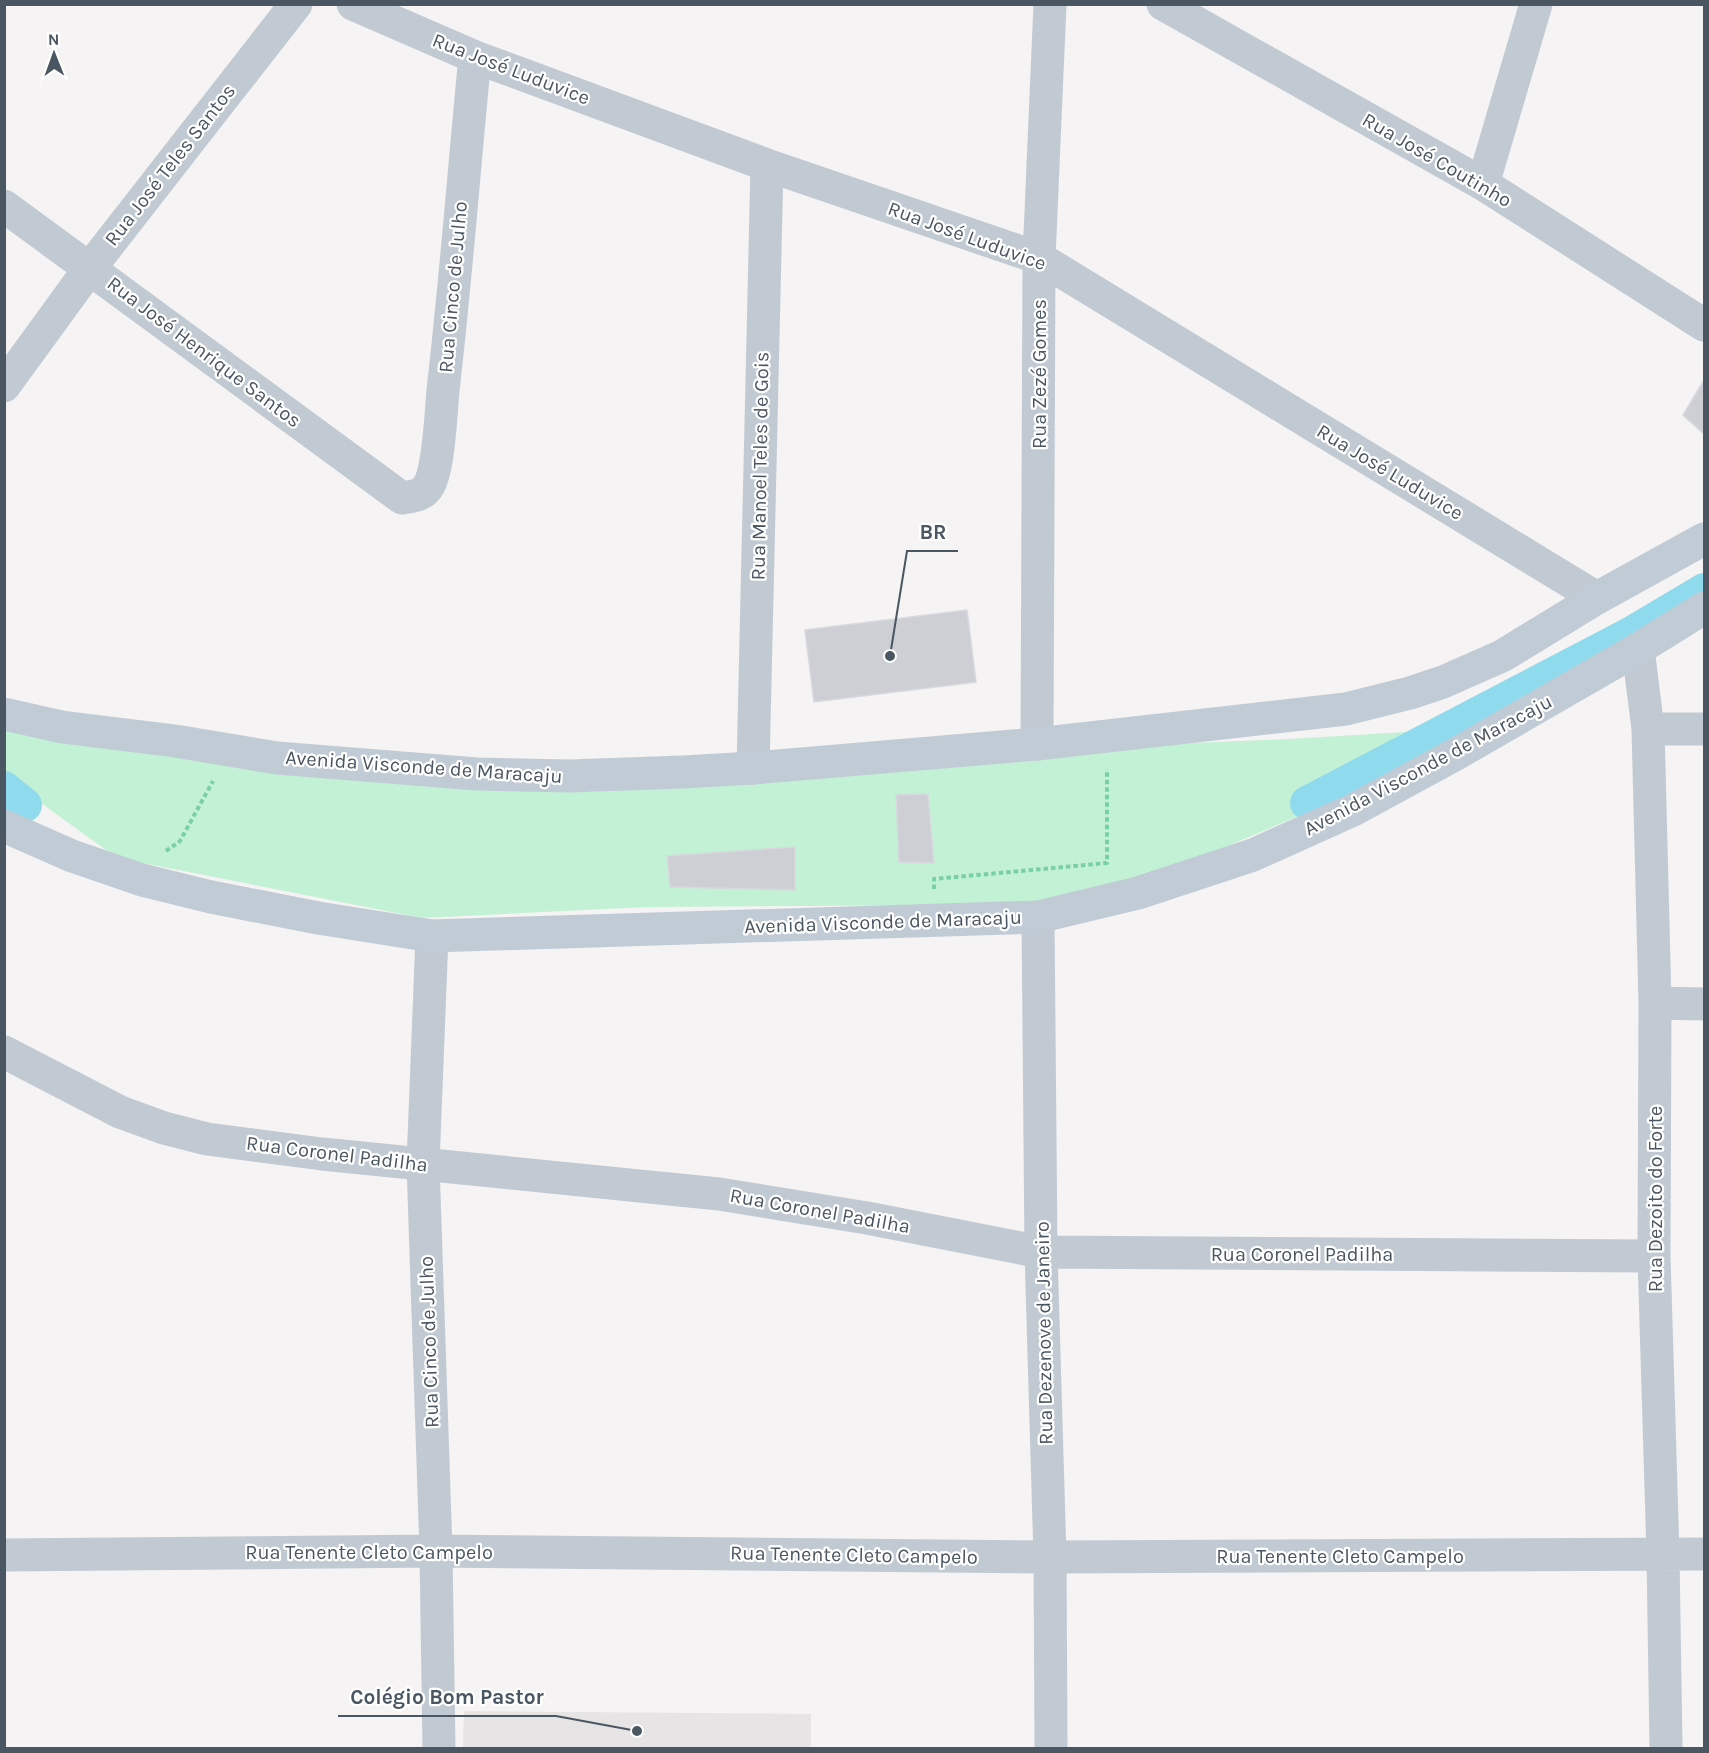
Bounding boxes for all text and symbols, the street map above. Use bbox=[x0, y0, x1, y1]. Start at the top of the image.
north arrow bbox=[24, 24, 84, 84]
street label: Rua José Luduvice bbox=[429, 28, 593, 110]
text: N bbox=[48, 30, 60, 49]
street label: Rua José Teles Santos bbox=[100, 80, 240, 250]
street label: Rua José Coutinho bbox=[1358, 108, 1516, 212]
street label: Rua José Luduvice bbox=[885, 197, 1049, 275]
street label: Rua Cinco de Julho bbox=[434, 200, 472, 374]
street label: Rua José Henrique Santos bbox=[103, 272, 305, 432]
street label: Rua Zezé Gomes bbox=[1028, 299, 1051, 449]
street label: Rua Manoel Teles de Gois bbox=[747, 351, 773, 581]
street label: Rua José Luduvice bbox=[1313, 419, 1467, 525]
callout: BR bbox=[907, 512, 958, 551]
text: BR bbox=[919, 520, 947, 544]
street label: Avenida Visconde de Maracaju bbox=[1300, 690, 1556, 840]
street label: Avenida Visconde de Maracaju bbox=[285, 746, 563, 788]
street label: Avenida Visconde de Maracaju bbox=[744, 906, 1022, 938]
street label: Rua Dezoito do Forte bbox=[1644, 1106, 1667, 1292]
street label: Rua Coronel Padilha bbox=[245, 1131, 429, 1177]
street label: Rua Coronel Padilha bbox=[728, 1184, 912, 1238]
street label: Rua Dezenove de Janeiro bbox=[1031, 1221, 1057, 1445]
street label: Rua Coronel Padilha bbox=[1211, 1243, 1393, 1266]
street label: Rua Cinco de Julho bbox=[415, 1256, 443, 1428]
street label: Rua Tenente Cleto Campelo bbox=[245, 1541, 493, 1564]
street label: Rua Tenente Cleto Campelo bbox=[730, 1541, 978, 1569]
street label: Rua Tenente Cleto Campelo bbox=[1216, 1545, 1464, 1568]
callout: Colégio Bom Pastor bbox=[338, 1677, 556, 1716]
text: Colégio Bom Pastor bbox=[350, 1685, 545, 1709]

